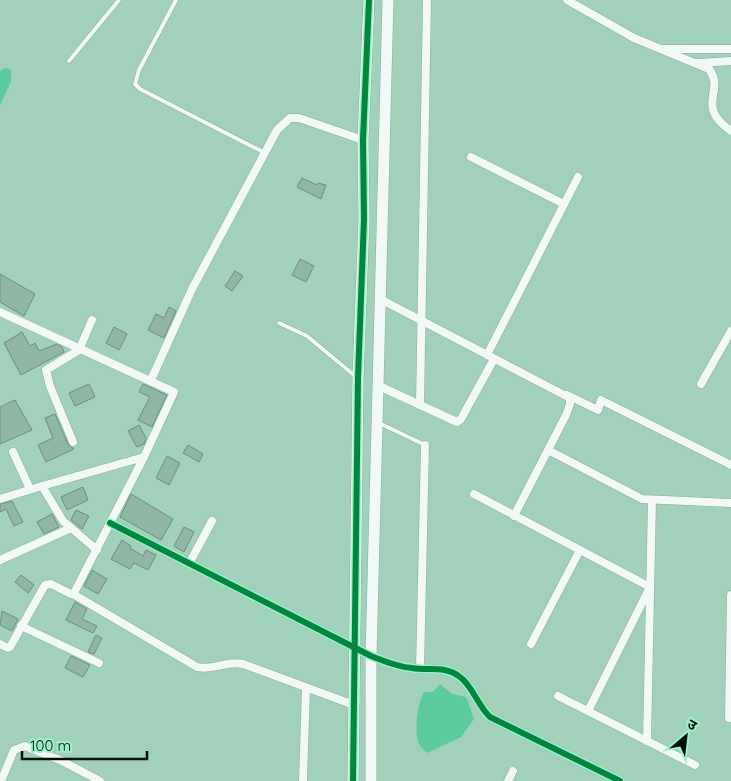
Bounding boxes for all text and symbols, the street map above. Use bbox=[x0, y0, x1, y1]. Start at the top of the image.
north arrow bbox=[661, 711, 711, 761]
text: उ bbox=[684, 715, 701, 735]
scale bar bbox=[22, 728, 148, 760]
text: 100 m bbox=[30, 736, 71, 755]

